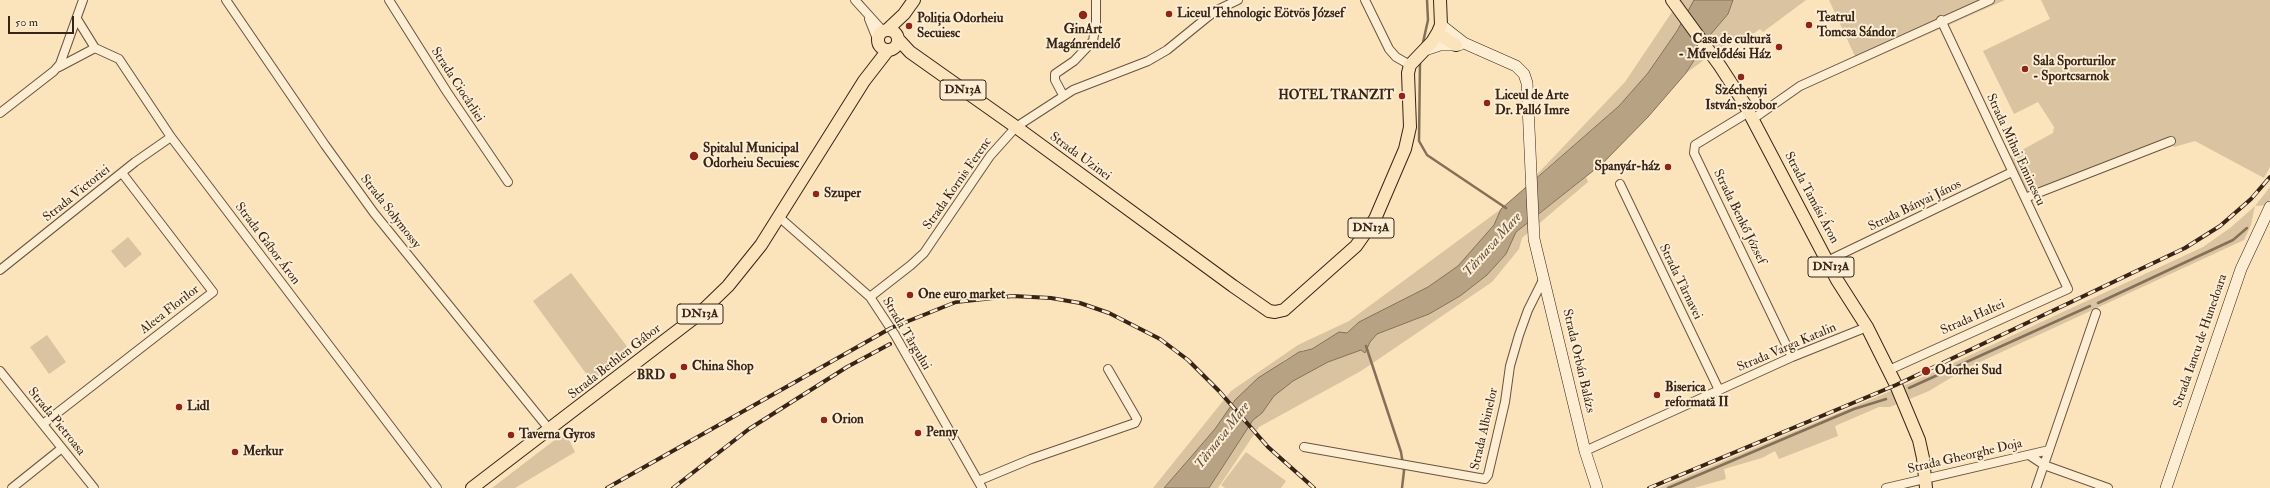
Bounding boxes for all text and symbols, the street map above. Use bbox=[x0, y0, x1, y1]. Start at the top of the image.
place label: Liceul Tehnologic Eötvös József bbox=[1177, 6, 1344, 22]
scale bar bbox=[10, 8, 76, 34]
marker: GinArt Magánrendelő bbox=[1077, 9, 1089, 21]
marker: Liceul Tehnologic Eötvös József bbox=[1164, 9, 1174, 19]
place label: Teatrul Tomcsa Sándor bbox=[1817, 10, 1896, 41]
place label: Poliția Odorheiu Secuiesc bbox=[917, 11, 1003, 42]
text: 50 m bbox=[15, 15, 38, 30]
marker: Teatrul Tomcsa Sándor bbox=[1804, 20, 1814, 30]
marker: Poliția Odorheiu Secuiesc bbox=[904, 21, 914, 31]
place label: GinArt Magánrendelő bbox=[1046, 22, 1120, 53]
place label: Casa de cultură - Művelődési Ház bbox=[1678, 32, 1771, 63]
marker: Casa de cultură - Művelődési Ház bbox=[1774, 42, 1784, 52]
street label: Strada Ciocârliei bbox=[427, 45, 487, 125]
place label: Sala Sporturilor - Sportcsarnok bbox=[2033, 54, 2116, 85]
marker: Sala Sporturilor - Sportcsarnok bbox=[2020, 64, 2030, 74]
marker: Széchenyi István-szobor bbox=[1736, 72, 1746, 82]
road number: DN13A bbox=[940, 80, 986, 100]
place label: Széchenyi István-szobor bbox=[1705, 83, 1777, 114]
place label: HOTEL TRANZIT bbox=[1278, 88, 1394, 104]
place label: Liceul de Arte Dr. Palló Imre bbox=[1495, 88, 1569, 119]
marker: HOTEL TRANZIT bbox=[1397, 91, 1407, 101]
street label: Strada Mihai Eminescu bbox=[1982, 91, 2048, 209]
marker: Liceul de Arte Dr. Palló Imre bbox=[1482, 98, 1492, 108]
street label: Strada Uzinei bbox=[1046, 130, 1114, 184]
street label: Strada Kornis Ferenc bbox=[920, 135, 996, 233]
place label: Spitalul Municipal Odorheiu Secuiesc bbox=[703, 141, 799, 172]
street label: Strada Tamási Áron bbox=[1780, 149, 1842, 247]
marker: Spitalul Municipal Odorheiu Secuiesc bbox=[688, 150, 700, 162]
place label: Spanyár-ház bbox=[1594, 159, 1660, 175]
street label: Strada Victoriei bbox=[40, 162, 114, 226]
marker: Spanyár-ház bbox=[1663, 162, 1673, 172]
street label: Strada Benkő József bbox=[1709, 167, 1769, 267]
street label: Strada Solymossy bbox=[356, 172, 424, 252]
street label: Strada Bányai János bbox=[1866, 177, 1964, 235]
place label: Szuper bbox=[824, 186, 861, 202]
marker: Szuper bbox=[811, 189, 821, 199]
street label: Strada Gábor Áron bbox=[231, 200, 303, 288]
water label: Târnava Mare bbox=[1460, 210, 1526, 280]
road number: DN13A bbox=[1348, 218, 1394, 238]
street label: Strada Târnavei bbox=[1655, 242, 1705, 322]
road number: DN13A bbox=[1808, 257, 1854, 277]
street label: Strada Iancu de Hunedoara bbox=[2171, 272, 2231, 410]
street label: Aleea Florilor bbox=[137, 282, 203, 338]
place label: One euro market bbox=[918, 287, 1005, 303]
marker: One euro market bbox=[905, 290, 915, 300]
street label: Strada Târgului bbox=[878, 295, 934, 373]
street label: Strada Haltei bbox=[1939, 297, 2007, 339]
road number: DN13A bbox=[677, 304, 723, 324]
street label: Strada Orbán Balázs bbox=[1558, 308, 1598, 414]
street label: Strada Varga Katalin bbox=[1735, 320, 1839, 376]
street label: Strada Bethlen Gábor bbox=[566, 321, 664, 403]
place label: China Shop bbox=[692, 359, 753, 375]
marker: China Shop bbox=[679, 362, 689, 372]
place label: Odorhei Sud bbox=[1935, 363, 2002, 379]
marker: Odorhei Sud bbox=[1920, 365, 1932, 377]
place label: BRD bbox=[637, 368, 665, 384]
marker: BRD bbox=[668, 371, 678, 381]
place label: Biserica reformată II bbox=[1665, 380, 1729, 411]
street label: Strada Pietroasa bbox=[24, 385, 88, 459]
street label: Strada Albinelor bbox=[1468, 386, 1502, 472]
marker: Biserica reformată II bbox=[1652, 390, 1662, 400]
place label: Lidl bbox=[187, 399, 210, 415]
water label: Târnava Mare bbox=[1192, 399, 1254, 473]
marker: Lidl bbox=[174, 402, 184, 412]
place label: Orion bbox=[832, 412, 864, 428]
marker: Orion bbox=[819, 415, 829, 425]
place label: Penny bbox=[926, 425, 958, 441]
place label: Taverna Gyros bbox=[519, 427, 595, 443]
marker: Penny bbox=[913, 428, 923, 438]
marker: Taverna Gyros bbox=[506, 430, 516, 440]
street label: Strada Gheorghe Doja bbox=[1906, 436, 2024, 478]
place label: Merkur bbox=[243, 444, 283, 460]
marker: Merkur bbox=[230, 447, 240, 457]

